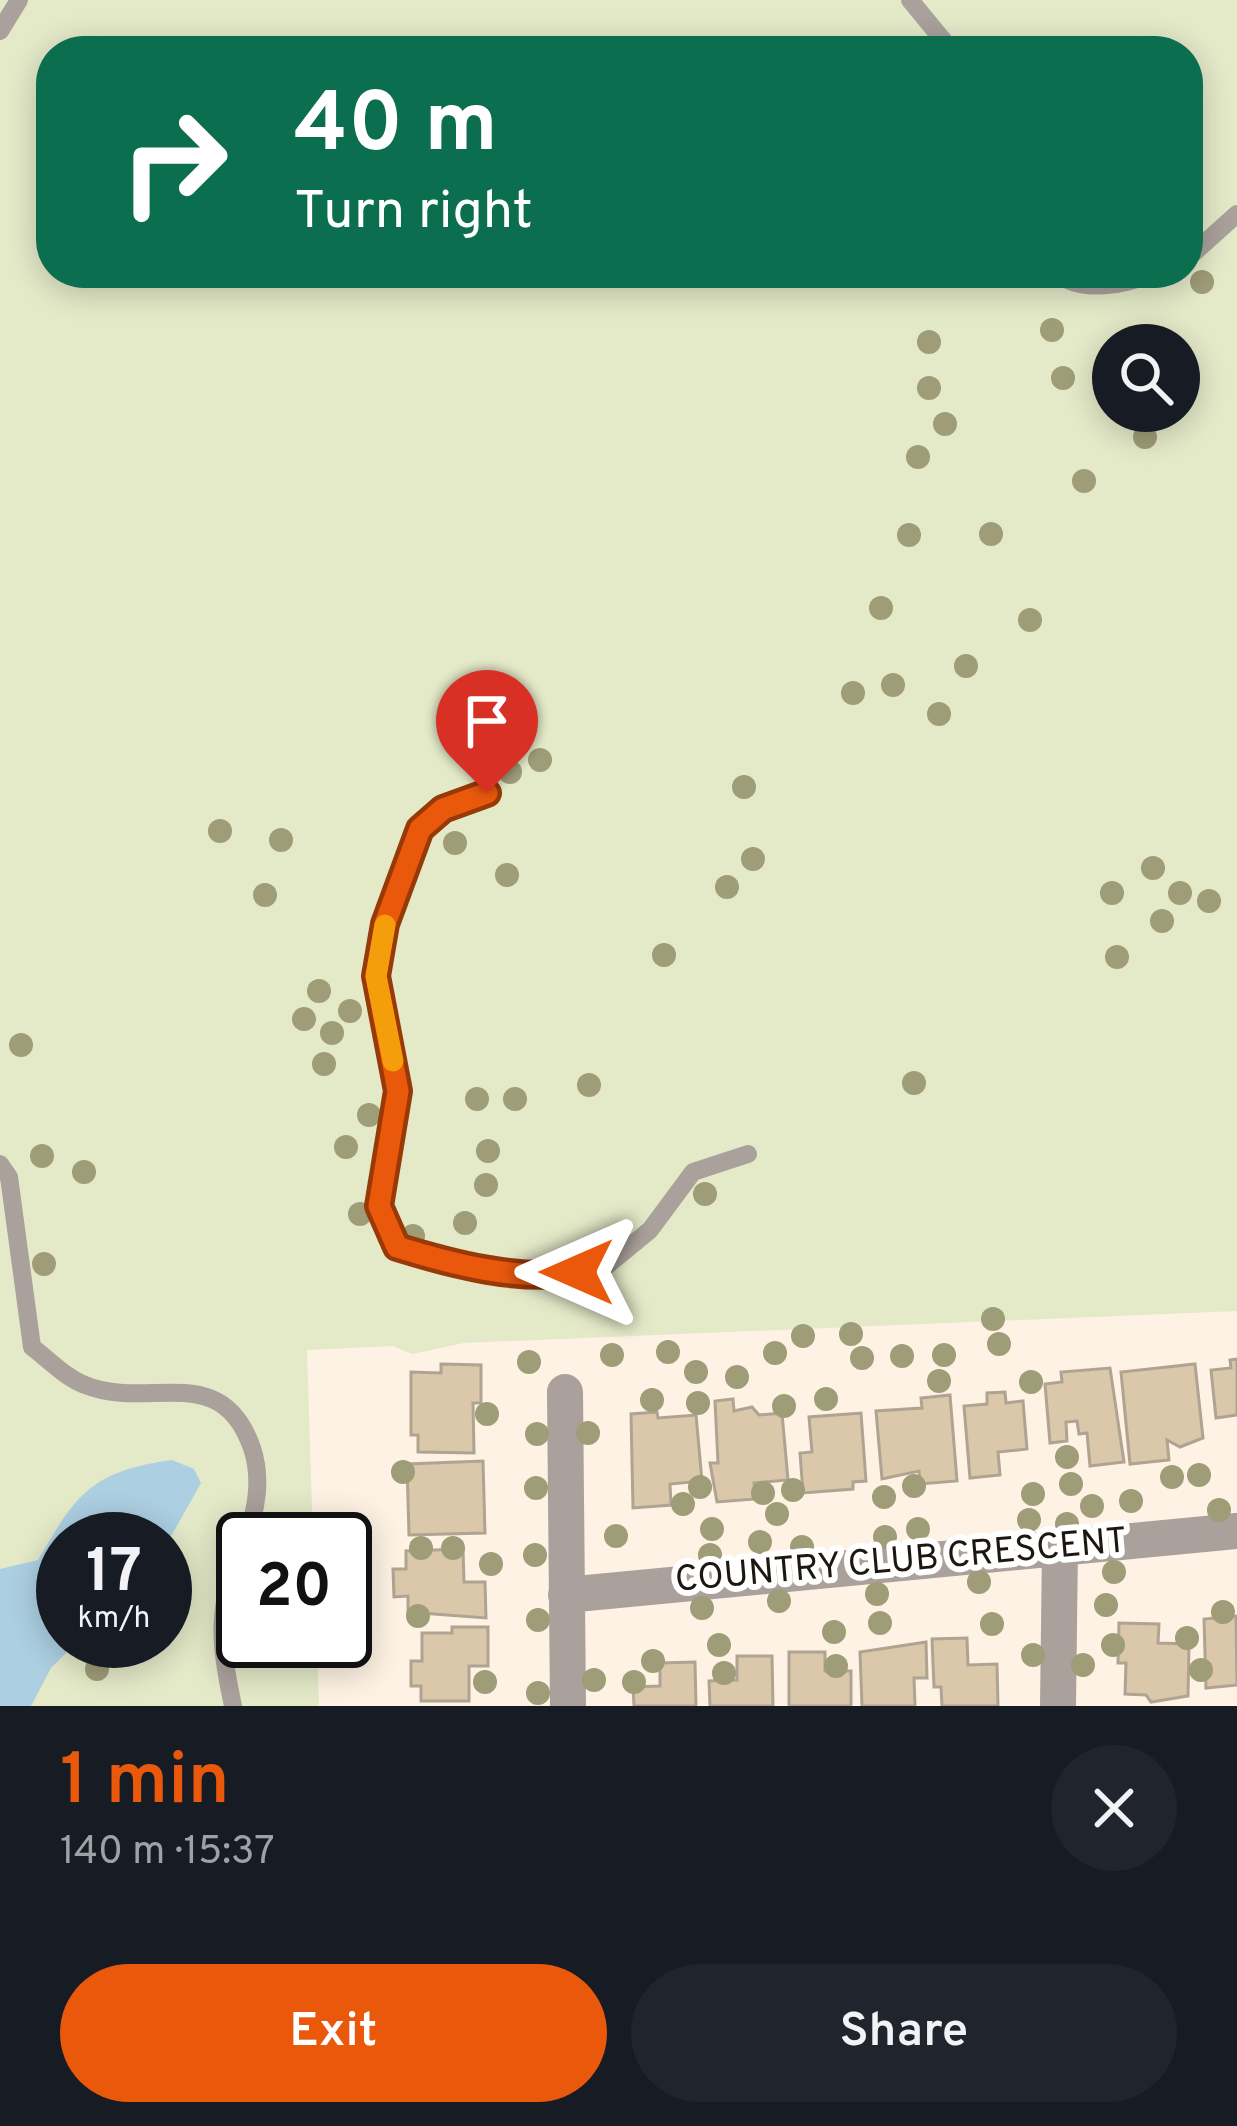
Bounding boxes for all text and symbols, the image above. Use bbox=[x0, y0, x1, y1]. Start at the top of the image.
text: 40 m bbox=[294, 75, 498, 181]
icon: right bbox=[96, 84, 252, 240]
text: Turn right bbox=[294, 179, 533, 248]
map controls bbox=[1092, 324, 1200, 432]
button: search bbox=[1092, 324, 1200, 432]
pin bbox=[436, 670, 538, 793]
icon: arrive bbox=[454, 688, 520, 754]
position arrow bbox=[514, 1209, 640, 1335]
speed limit sign: 20 bbox=[216, 1512, 372, 1668]
street label: COUNTRY CLUB CRESCENT bbox=[673, 1519, 1129, 1605]
text: 17 bbox=[86, 1537, 142, 1613]
text: km/h bbox=[78, 1601, 150, 1638]
text: 1 min bbox=[60, 1738, 230, 1830]
button: close bbox=[1051, 1745, 1177, 1871]
text: 140 m · 15:37 bbox=[60, 1829, 275, 1878]
button: Exit bbox=[60, 1964, 607, 2102]
button: Share bbox=[631, 1964, 1177, 2102]

